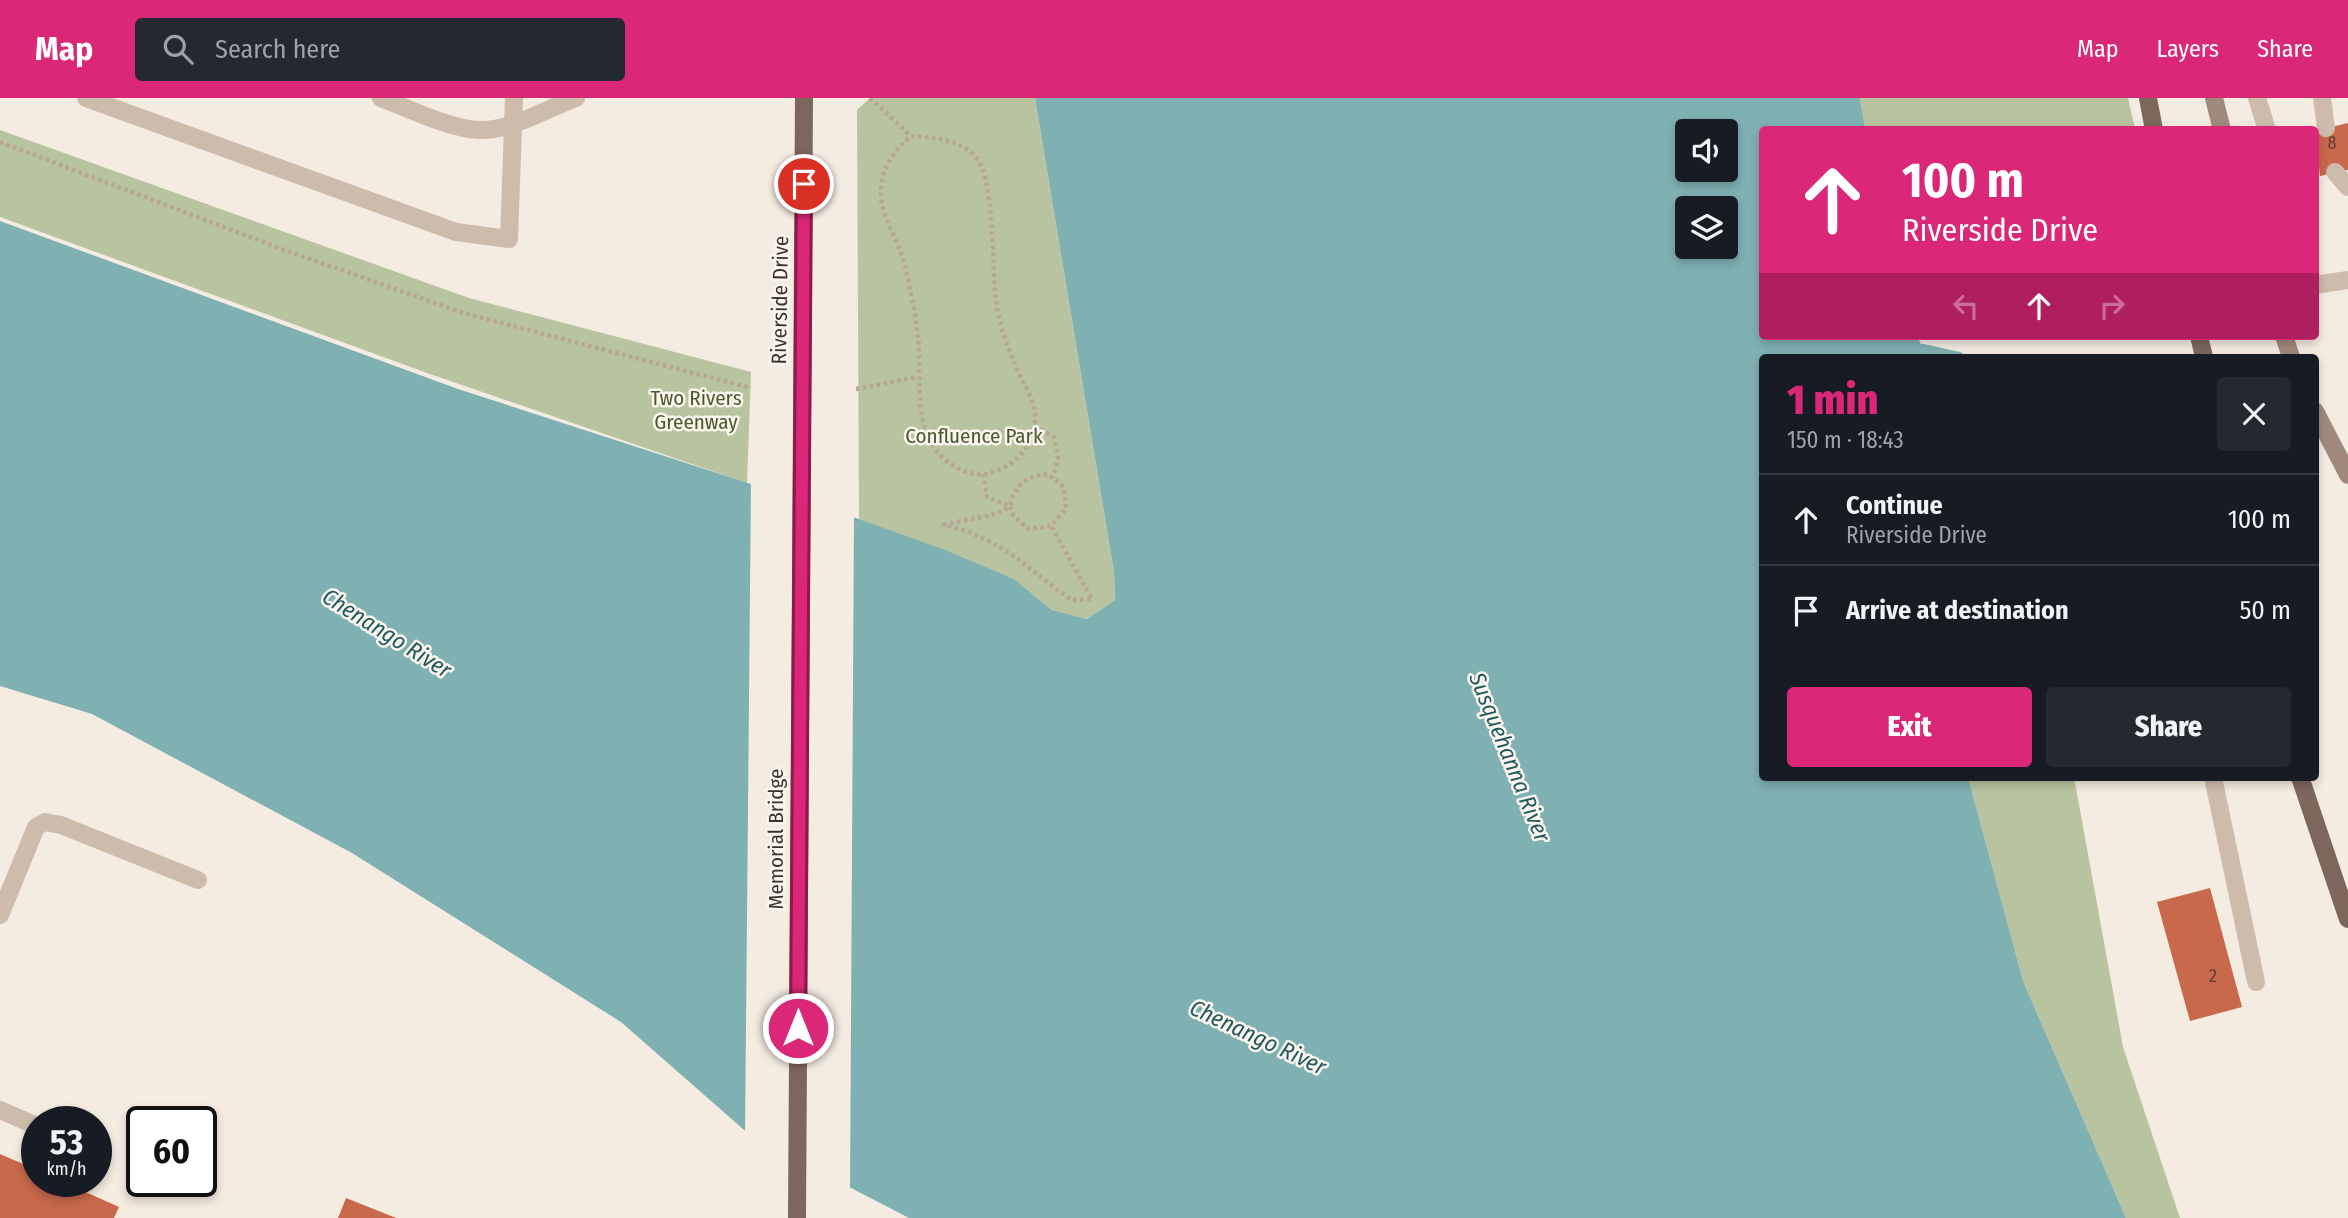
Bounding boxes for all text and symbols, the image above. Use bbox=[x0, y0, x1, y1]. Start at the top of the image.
search box bbox=[135, 18, 625, 81]
text: Map bbox=[35, 29, 93, 69]
icon: search bbox=[159, 30, 197, 68]
text: Search here bbox=[215, 34, 340, 65]
text: Map bbox=[2077, 35, 2119, 63]
text: Layers bbox=[2157, 35, 2219, 63]
text: Share bbox=[2257, 35, 2313, 63]
map controls bbox=[1675, 119, 1738, 259]
button: sound bbox=[1675, 119, 1738, 182]
house number: 8 bbox=[2328, 132, 2337, 154]
text: 100 m bbox=[1902, 151, 2024, 210]
pin bbox=[774, 154, 834, 214]
icon: ahead bbox=[1787, 154, 1878, 245]
icon: arrive bbox=[785, 165, 823, 203]
button: layers bbox=[1675, 196, 1738, 259]
text: Riverside Drive bbox=[1902, 211, 2098, 249]
street label: Riverside Drive bbox=[766, 235, 794, 365]
icon: left bbox=[1947, 287, 1985, 325]
icon: ahead bbox=[2020, 287, 2058, 325]
icon: right bbox=[2093, 287, 2131, 325]
text: 1 min bbox=[1787, 375, 1878, 425]
button: close bbox=[2217, 377, 2291, 451]
park label: Two Rivers Greenway bbox=[650, 385, 742, 435]
park label: Confluence Park bbox=[905, 423, 1043, 449]
text: 150 m · 18:43 bbox=[1787, 426, 1904, 454]
text: Continue bbox=[1846, 490, 1943, 521]
icon: ahead bbox=[1787, 501, 1825, 539]
text: 100 m bbox=[2228, 504, 2291, 535]
text: Riverside Drive bbox=[1846, 521, 1987, 549]
water label: Chenango River bbox=[317, 582, 458, 684]
icon: arrive bbox=[1787, 592, 1825, 630]
text: Arrive at destination bbox=[1846, 595, 2069, 626]
text: 50 m bbox=[2239, 595, 2291, 626]
water label: Susquehanna River bbox=[1463, 667, 1557, 847]
button: Exit bbox=[1787, 687, 2032, 767]
button: Share bbox=[2046, 687, 2291, 767]
street label: Memorial Bridge bbox=[763, 769, 789, 909]
house number: 2 bbox=[2209, 965, 2217, 987]
position arrow bbox=[761, 991, 835, 1065]
water label: Chenango River bbox=[1186, 993, 1331, 1081]
speed limit sign: 60 bbox=[126, 1106, 217, 1197]
text: 53 bbox=[50, 1121, 83, 1163]
text: km/h bbox=[46, 1158, 87, 1180]

